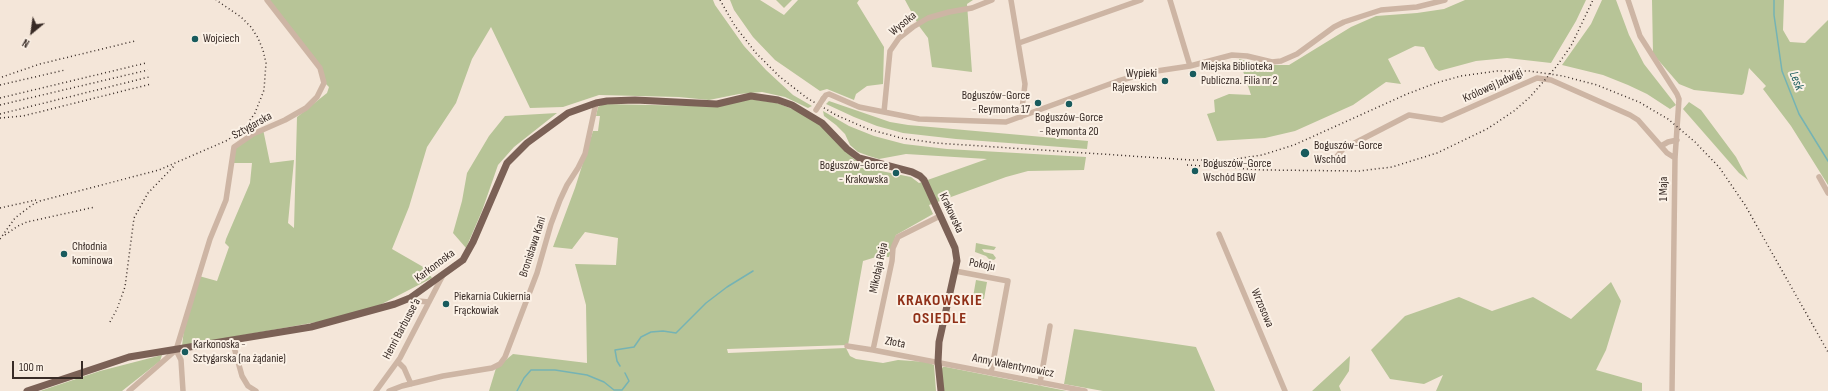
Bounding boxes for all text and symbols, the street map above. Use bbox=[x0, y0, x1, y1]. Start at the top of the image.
street label: Wysoka bbox=[886, 9, 920, 39]
north arrow bbox=[12, 12, 52, 52]
place label: Wojciech bbox=[203, 32, 240, 46]
marker: Wojciech bbox=[190, 34, 200, 44]
text: N bbox=[20, 36, 32, 50]
place label: Miejska Biblioteka Publiczna. Filia nr 2 bbox=[1201, 60, 1277, 88]
street label: Królowej Jadwigi bbox=[1461, 66, 1525, 106]
place label: Wypieki Rajewskich bbox=[1112, 67, 1157, 95]
marker: Miejska Biblioteka Publiczna. Filia nr 2 bbox=[1188, 69, 1198, 79]
water label: Lesk bbox=[1785, 69, 1807, 93]
marker: Wypieki Rajewskich bbox=[1160, 76, 1170, 86]
place label: Boguszów-Gorce - Reymonta 17 bbox=[962, 89, 1030, 117]
marker: Boguszów-Gorce - Reymonta 17 bbox=[1033, 98, 1043, 108]
marker: Boguszów-Gorce - Reymonta 20 bbox=[1064, 99, 1074, 109]
street label: Sztygarska bbox=[230, 109, 274, 143]
place label: Boguszów-Gorce - Reymonta 20 bbox=[1035, 111, 1103, 139]
place label: Boguszów-Gorce Wschód bbox=[1314, 139, 1382, 167]
marker: Boguszów-Gorce Wschód bbox=[1299, 147, 1311, 159]
place label: Boguszów-Gorce Wschód BGW bbox=[1203, 157, 1271, 185]
place label: Boguszów-Gorce - Krakowska bbox=[820, 159, 888, 187]
marker: Boguszów-Gorce Wschód BGW bbox=[1190, 166, 1200, 176]
marker: Boguszów-Gorce - Krakowska bbox=[891, 168, 901, 178]
street label: 1 Maja bbox=[1657, 177, 1671, 201]
street label: Krakowska bbox=[935, 191, 967, 235]
street label: Bronisława Kani bbox=[516, 215, 550, 279]
place label: Chłodnia kominowa bbox=[72, 240, 113, 268]
street label: Mikołaja Reja bbox=[867, 241, 891, 295]
street label: Karkonoska bbox=[412, 246, 458, 286]
marker: Chłodnia kominowa bbox=[59, 249, 69, 259]
street label: Pokoju bbox=[968, 255, 996, 275]
street label: Wrzosowa bbox=[1247, 286, 1277, 330]
place label: Piekarnia Cukiernia Frąckowiak bbox=[454, 290, 531, 318]
district label: KRAKOWSKIE OSIEDLE bbox=[897, 291, 983, 329]
street label: Henri Barbusse'a bbox=[380, 296, 424, 362]
marker: Piekarnia Cukiernia Frąckowiak bbox=[441, 299, 451, 309]
street label: Złota bbox=[884, 334, 906, 352]
place label: Karkonoska - Sztygarska (na żądanie) bbox=[193, 338, 286, 366]
marker: Karkonoska - Sztygarska (na żądanie) bbox=[180, 347, 190, 357]
street label: Anny Walentynowicz bbox=[971, 351, 1055, 381]
scale bar bbox=[14, 353, 85, 379]
text: 100 m bbox=[19, 360, 44, 375]

